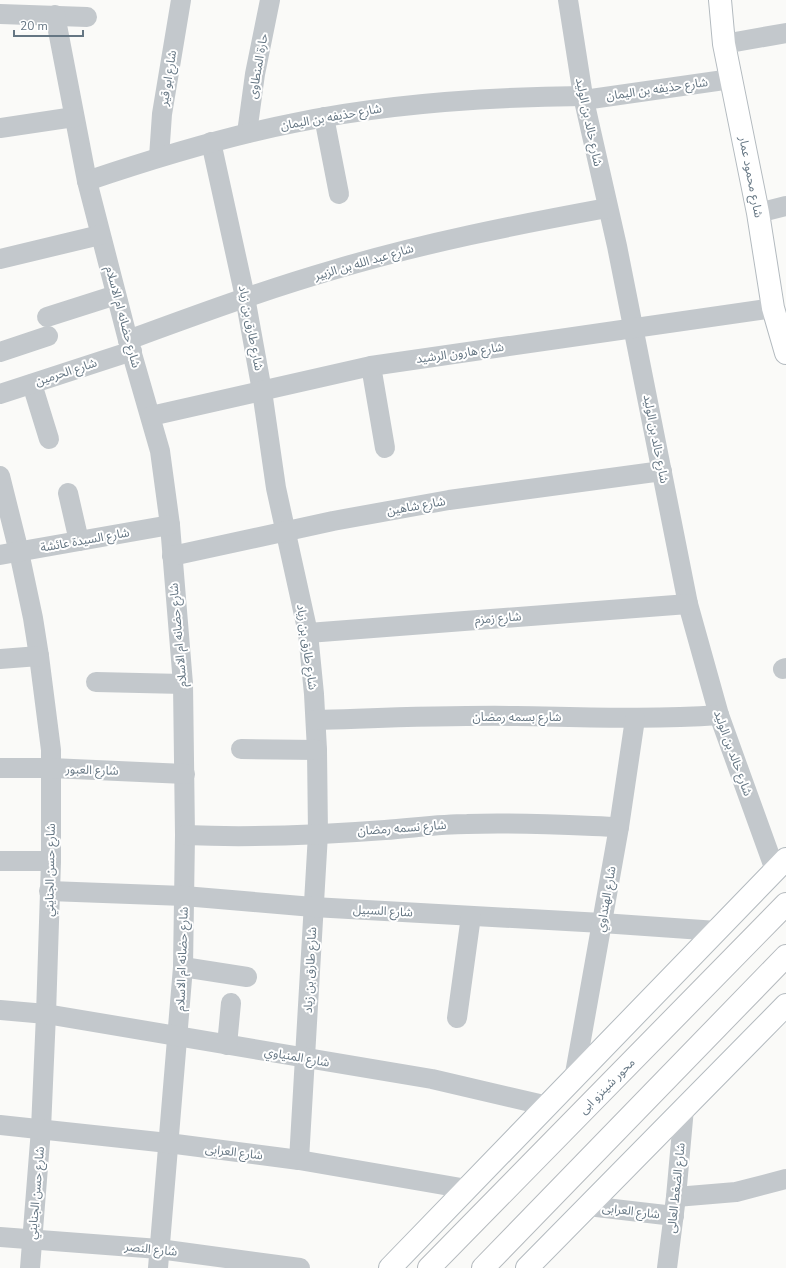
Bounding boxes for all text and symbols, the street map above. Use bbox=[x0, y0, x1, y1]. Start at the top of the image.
scale bar bbox=[14, 12, 83, 38]
text: 20 m bbox=[20, 18, 48, 34]
street label: حارة المنطاوى bbox=[244, 32, 272, 100]
street label: شارع ابو قير bbox=[156, 49, 181, 108]
street label: شارع حذيفه بن اليمان bbox=[605, 74, 709, 105]
street label: شارع خالد بن الوليد bbox=[571, 76, 606, 168]
street label: شارع حذيفه بن اليمان bbox=[279, 100, 383, 135]
street label: شارع محمود عمار bbox=[734, 134, 767, 219]
street label: شارع عبد الله بن الزبير bbox=[312, 240, 416, 285]
street label: شارع حضانه ام الاسلام bbox=[101, 264, 144, 370]
street label: شارع طارق بن زياد bbox=[234, 284, 267, 372]
street label: شارع هارون الرشيد bbox=[415, 339, 505, 368]
street label: شارع الحرمين bbox=[33, 355, 99, 390]
street label: شارع خالد بن الوليد bbox=[639, 393, 672, 485]
street label: شارع شاهين bbox=[385, 493, 447, 520]
street label: شارع السيدة عائشة bbox=[39, 524, 131, 557]
street label: شارع حضانه ام الاسلام bbox=[165, 582, 192, 688]
street label: شارع طارق بن زياد bbox=[292, 603, 321, 691]
street label: شارع زمزم bbox=[474, 608, 522, 629]
street label: شارع خالد بن الوليد bbox=[709, 708, 756, 799]
street label: شارع بسمه رمضان bbox=[472, 709, 562, 726]
street label: شارع العبور bbox=[64, 761, 119, 780]
street label: شارع نسمه رمضان bbox=[357, 817, 447, 840]
street label: شارع حسن الجنايني bbox=[41, 823, 61, 917]
street label: شارع الهنداوي bbox=[592, 865, 621, 933]
street label: شارع السبيل bbox=[353, 901, 413, 922]
street label: شارع حضانه ام الاسلام bbox=[172, 906, 193, 1012]
street label: شارع طارق بن زياد bbox=[300, 926, 321, 1014]
street label: شارع المنياوي bbox=[263, 1043, 331, 1072]
street label: محور شينزو ابى bbox=[575, 1054, 639, 1118]
street label: شارع العرابى bbox=[204, 1141, 264, 1164]
street label: شارع الضغط العالى bbox=[663, 1142, 690, 1234]
street label: شارع حسن الجنايني bbox=[24, 1146, 50, 1240]
street label: شارع العرابى bbox=[601, 1200, 661, 1223]
street label: شارع النصر bbox=[123, 1238, 178, 1261]

